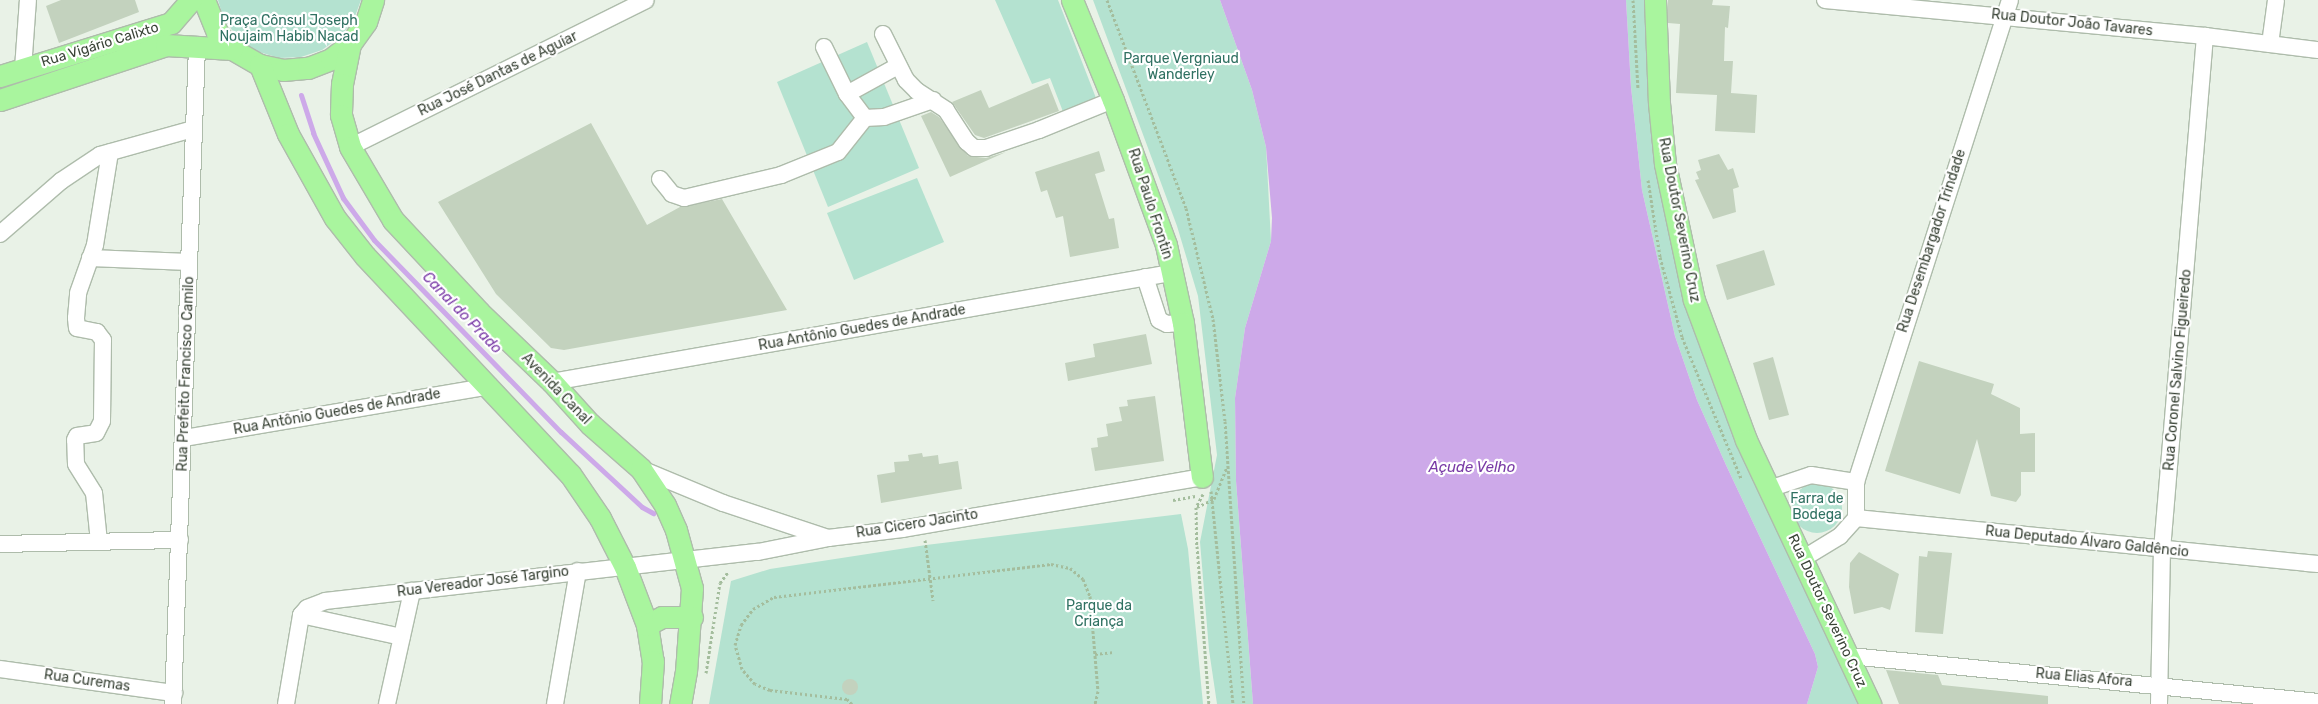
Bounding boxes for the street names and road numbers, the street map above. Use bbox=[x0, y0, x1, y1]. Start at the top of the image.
street label: Rua Doutor João Tavares bbox=[1990, 6, 2154, 40]
street label: Rua Vigário Calixto bbox=[39, 19, 161, 71]
street label: Rua José Dantas de Aguiar bbox=[415, 28, 581, 120]
street label: Rua Doutor Severino Cruz bbox=[1655, 136, 1703, 304]
street label: Rua Paulo Frontin bbox=[1124, 146, 1176, 262]
street label: Rua Desembargador Trindade bbox=[1894, 147, 1970, 335]
street label: Rua Coronel Salvino Figueiredo bbox=[2161, 268, 2195, 472]
street label: Rua Prefeito Francisco Camilo bbox=[174, 276, 198, 472]
street label: Rua Antônio Guedes de Andrade bbox=[757, 301, 967, 355]
street label: Avenida Canal bbox=[518, 350, 594, 428]
street label: Rua Antônio Guedes de Andrade bbox=[232, 385, 442, 439]
street label: Rua Cicero Jacinto bbox=[855, 506, 979, 542]
street label: Rua Deputado Álvaro Galdêncio bbox=[1984, 523, 2190, 561]
street label: Rua Doutor Severino Cruz bbox=[1784, 531, 1870, 691]
street label: Rua Vereador José Targino bbox=[396, 563, 570, 601]
street label: Rua Elias Afora bbox=[2035, 665, 2133, 691]
street label: Rua Curemas bbox=[43, 667, 131, 695]

